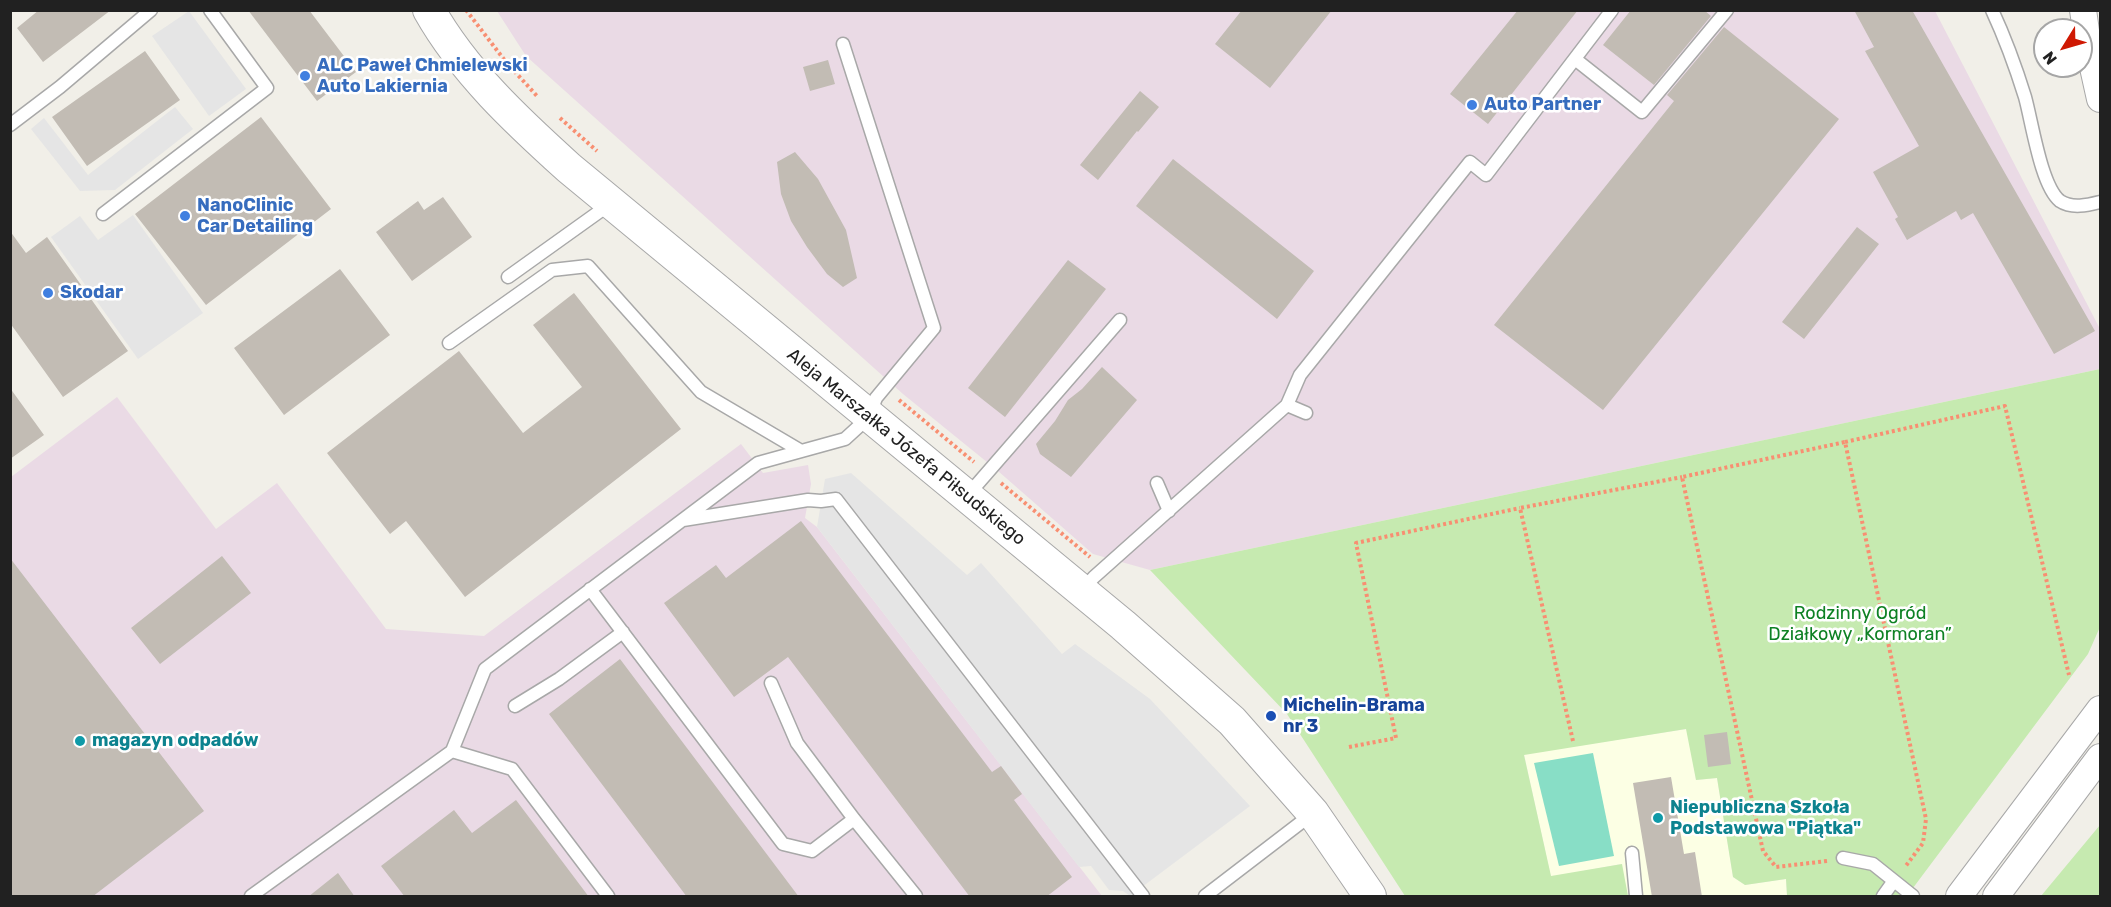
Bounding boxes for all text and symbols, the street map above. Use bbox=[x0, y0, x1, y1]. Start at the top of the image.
north arrow bbox=[2033, 18, 2093, 78]
text: N bbox=[2039, 48, 2061, 68]
place label: ALC Paweł Chmielewski Auto Lakiernia bbox=[317, 55, 528, 98]
marker: ALC Paweł Chmielewski Auto Lakiernia bbox=[298, 69, 312, 83]
place label: Auto Partner bbox=[1484, 94, 1601, 116]
marker: Auto Partner bbox=[1465, 98, 1479, 112]
place label: NanoClinic Car Detailing bbox=[197, 195, 313, 238]
marker: NanoClinic Car Detailing bbox=[178, 209, 192, 223]
place label: Skodar bbox=[60, 282, 123, 304]
marker: Skodar bbox=[41, 286, 55, 300]
street label: Aleja Marszałka Józefa Piłsudskiego bbox=[782, 344, 1030, 550]
park label: Rodzinny Ogród Działkowy „Kormoran” bbox=[1768, 603, 1952, 646]
place label: Michelin-Brama nr 3 bbox=[1283, 695, 1425, 738]
marker: Michelin-Brama nr 3 bbox=[1264, 709, 1278, 723]
place label: magazyn odpadów bbox=[92, 730, 259, 752]
marker: magazyn odpadów bbox=[73, 734, 87, 748]
place label: Niepubliczna Szkoła Podstawowa "Piątka" bbox=[1670, 797, 1861, 840]
marker: Niepubliczna Szkoła Podstawowa "Piątka" bbox=[1651, 811, 1665, 825]

